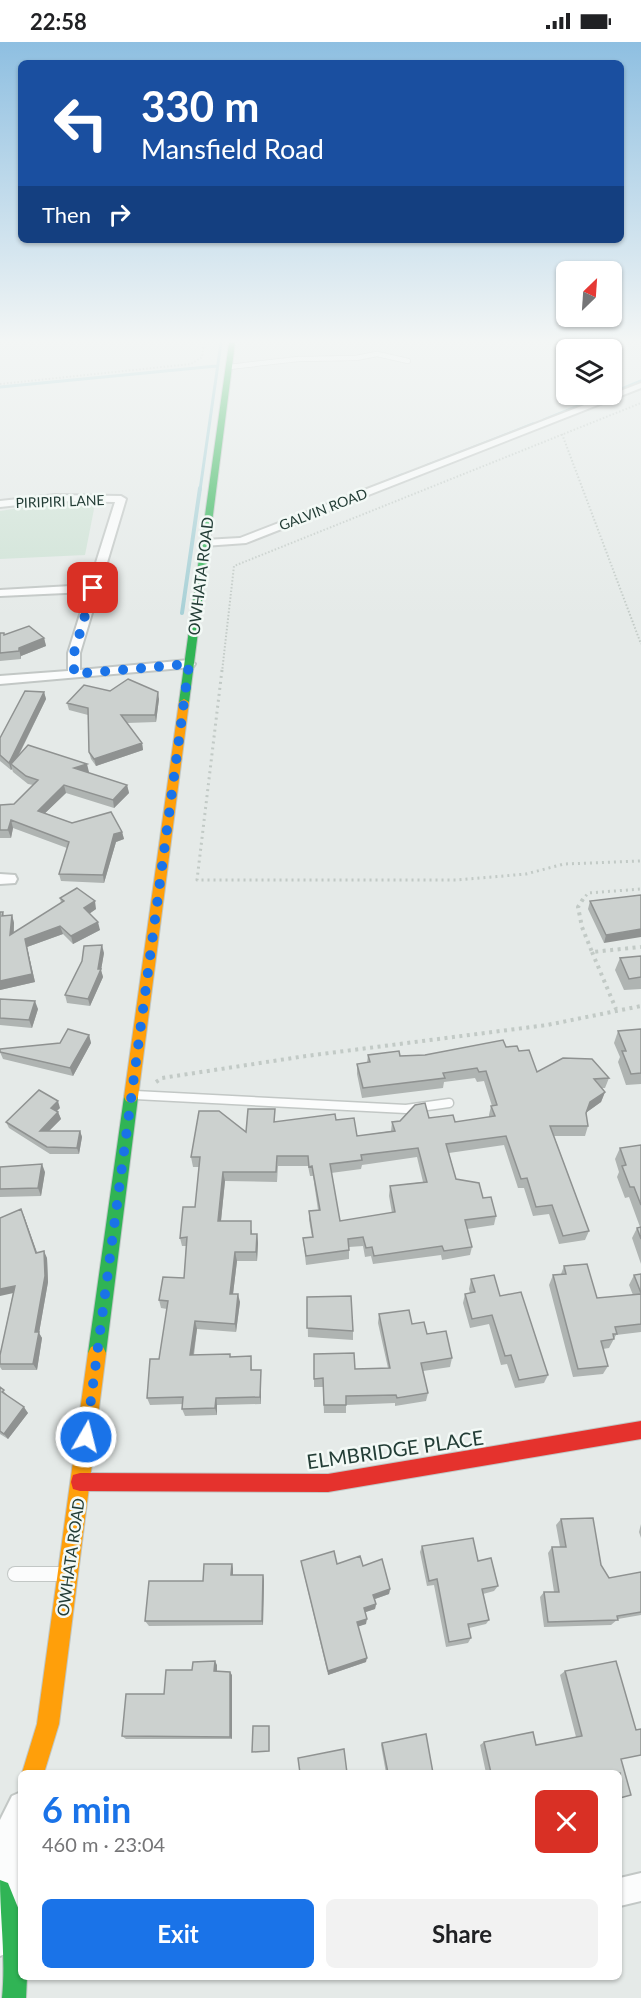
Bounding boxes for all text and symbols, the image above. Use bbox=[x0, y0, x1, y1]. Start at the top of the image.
text: 22:58 bbox=[30, 8, 87, 35]
text: 330 m bbox=[141, 81, 259, 131]
icon: left bbox=[42, 84, 120, 162]
text: Mansfield Road bbox=[141, 132, 324, 165]
icon: right bbox=[103, 198, 136, 231]
text: Then bbox=[42, 201, 91, 228]
north arrow bbox=[556, 261, 622, 327]
map controls bbox=[556, 261, 622, 405]
button: layers bbox=[556, 339, 622, 405]
street label: GALVIN ROAD bbox=[277, 484, 369, 534]
street label: PIRIPIRI LANE bbox=[15, 491, 105, 511]
street label: OWHATA ROAD bbox=[183, 516, 217, 636]
pin bbox=[67, 562, 118, 613]
icon: arrive bbox=[76, 571, 109, 604]
position arrow bbox=[54, 1405, 118, 1469]
street label: ELMBRIDGE PLACE bbox=[305, 1425, 485, 1473]
street label: OWHATA ROAD bbox=[52, 1497, 88, 1617]
text: 6 min bbox=[42, 1787, 131, 1831]
button: close bbox=[535, 1790, 598, 1853]
text: 460 m · 23:04 bbox=[42, 1832, 165, 1856]
button: Exit bbox=[42, 1899, 314, 1968]
button: Share bbox=[326, 1899, 598, 1968]

